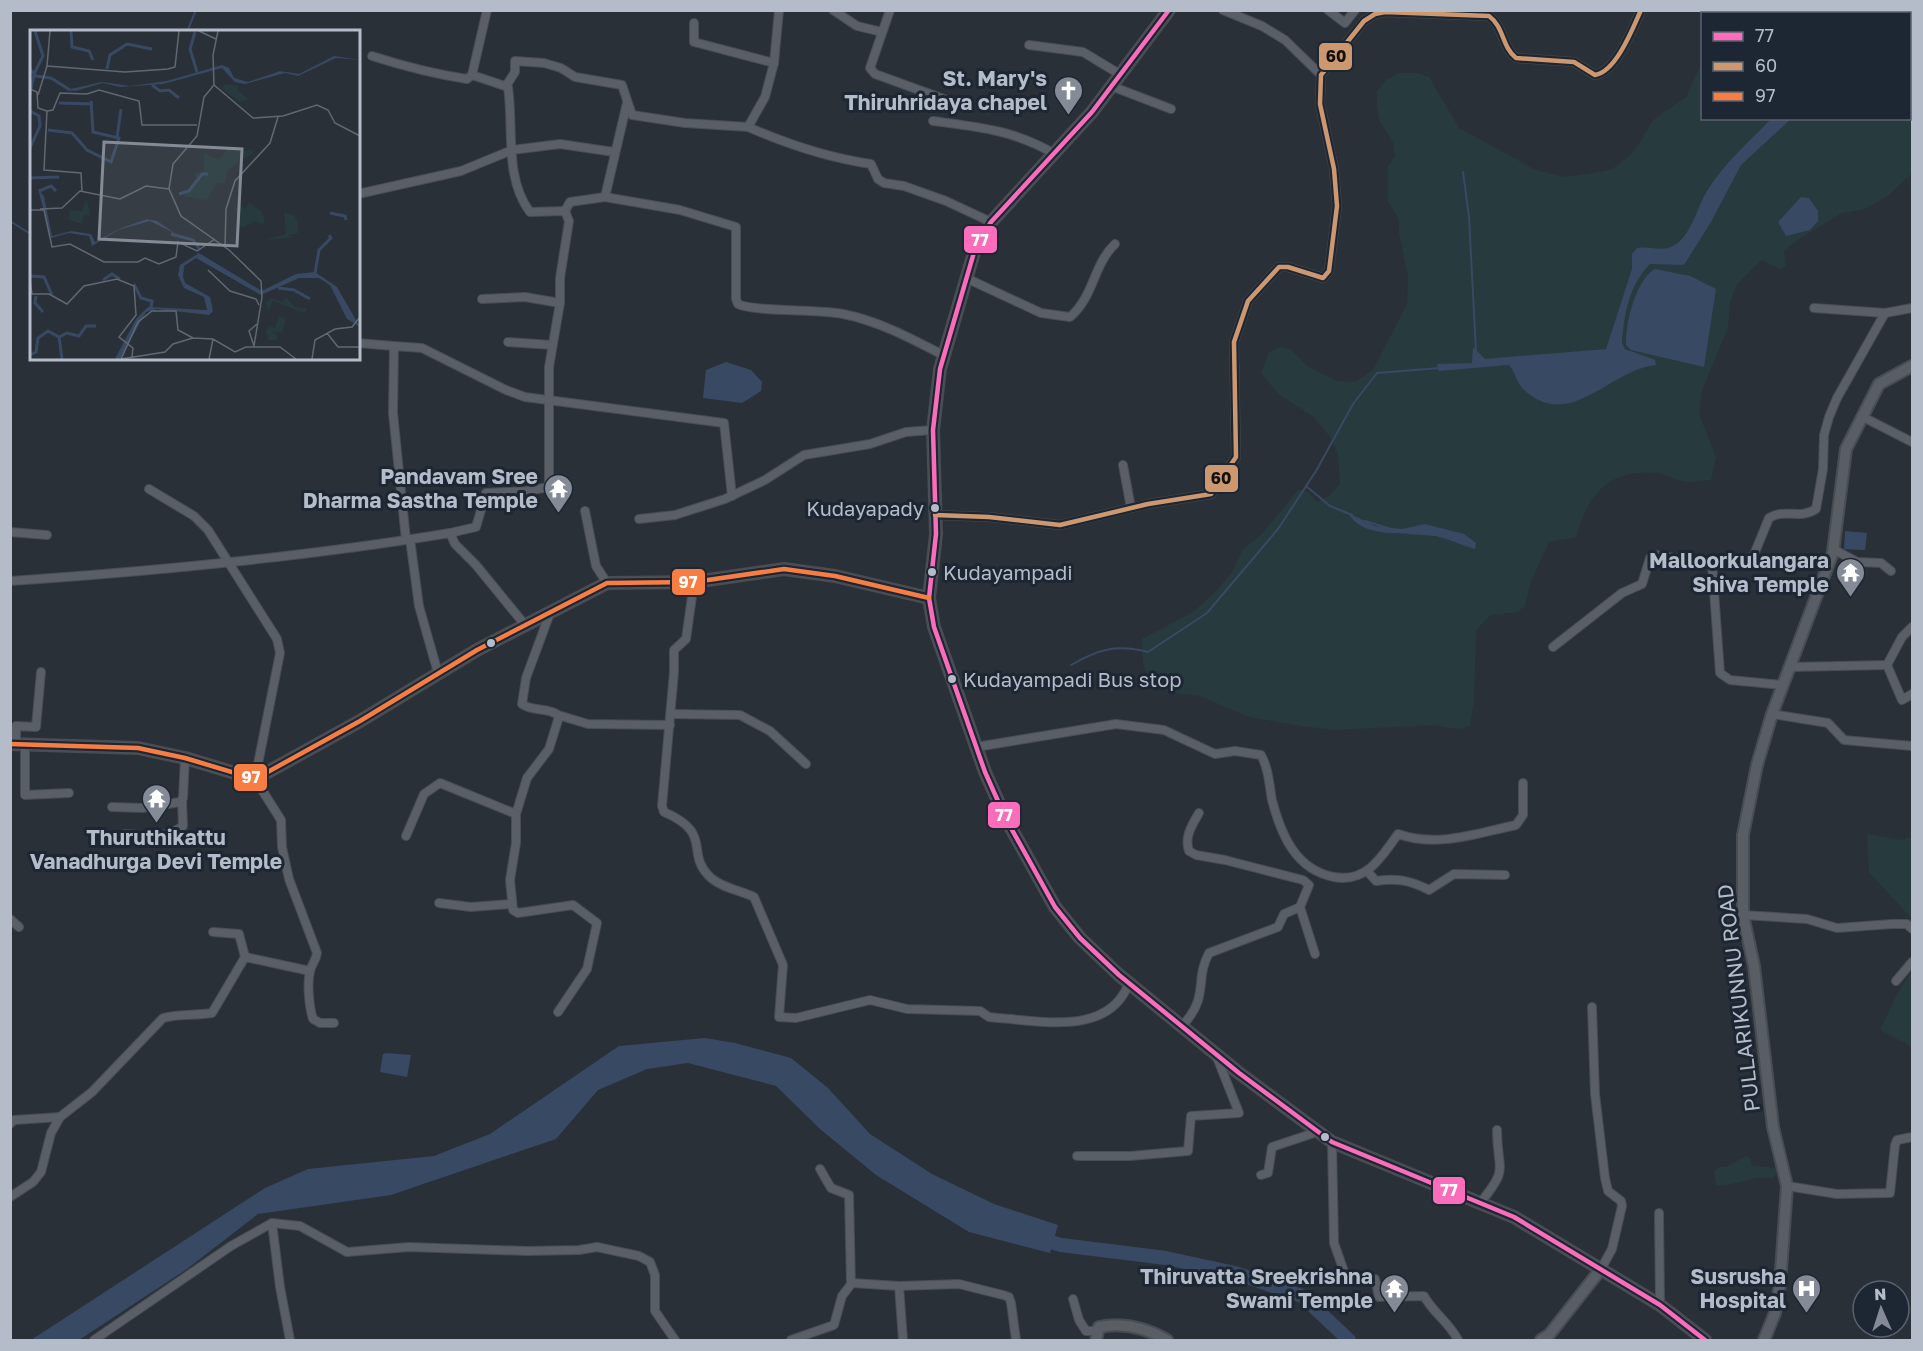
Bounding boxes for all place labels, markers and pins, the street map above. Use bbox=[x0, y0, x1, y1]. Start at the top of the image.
place label: St. Mary's Thiruhridaya chapel bbox=[844, 65, 1047, 115]
church icon: St. Mary's Thiruhridaya chapel bbox=[1052, 74, 1084, 116]
place label: Pandavam Sree Dharma Sastha Temple bbox=[303, 463, 538, 513]
temple icon: Pandavam Sree Dharma Sastha Temple bbox=[543, 472, 575, 514]
place label: Kudayapady bbox=[806, 496, 924, 520]
marker: Kudayapady bbox=[929, 502, 941, 514]
place label: Malloorkulangara Shiva Temple bbox=[1649, 547, 1829, 597]
temple icon: Malloorkulangara Shiva Temple bbox=[1834, 556, 1866, 598]
place label: Kudayampadi bbox=[943, 560, 1073, 584]
marker: Kudayampadi bbox=[926, 566, 938, 578]
unlabelled marker bbox=[485, 637, 497, 649]
place label: Kudayampadi Bus stop bbox=[963, 667, 1182, 691]
marker: Kudayampadi Bus stop bbox=[946, 673, 958, 685]
temple icon: Thuruthikattu Vanadhurga Devi Temple bbox=[140, 782, 172, 824]
place label: Thuruthikattu Vanadhurga Devi Temple bbox=[30, 824, 282, 874]
unlabelled marker bbox=[1319, 1131, 1331, 1143]
place label: Thiruvatta Sreekrishna Swami Temple bbox=[1140, 1263, 1373, 1313]
place label: Susrusha Hospital bbox=[1690, 1263, 1786, 1313]
temple icon: Thiruvatta Sreekrishna Swami Temple bbox=[1378, 1272, 1410, 1314]
hospital icon: Susrusha Hospital bbox=[1791, 1272, 1823, 1314]

